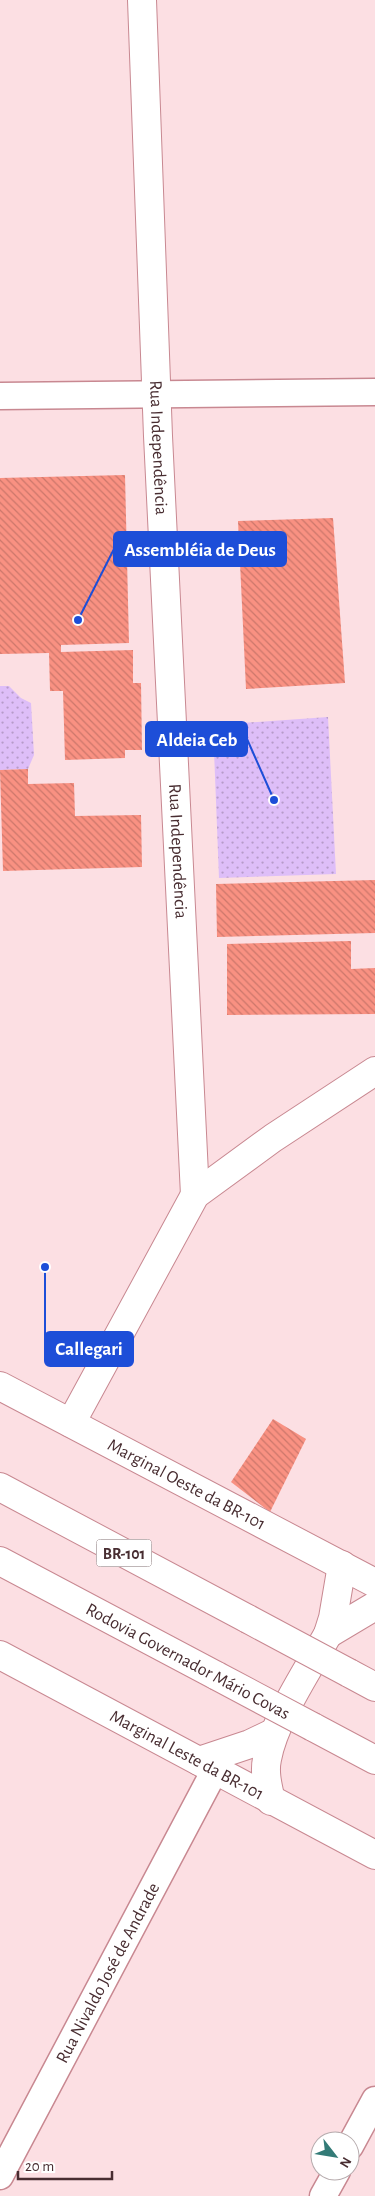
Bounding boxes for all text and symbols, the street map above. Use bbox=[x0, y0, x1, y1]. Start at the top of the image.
street label: Rua Independência bbox=[146, 380, 170, 516]
callout: Assembléia de Deus bbox=[114, 532, 286, 566]
text: Assembléia de Deus bbox=[124, 541, 276, 560]
callout: Aldeia Ceb bbox=[146, 722, 247, 756]
text: Aldeia Ceb bbox=[157, 731, 237, 750]
street label: Rua Independência bbox=[165, 783, 190, 919]
callout: Callegari bbox=[45, 1332, 133, 1366]
text: Callegari bbox=[55, 1340, 123, 1359]
street label: Marginal Oeste da BR-101 bbox=[104, 1436, 268, 1534]
road number: BR-101 bbox=[96, 1540, 152, 1566]
street label: Rodovia Governador Mário Covas bbox=[83, 1600, 293, 1723]
street label: Marginal Leste da BR-101 bbox=[107, 1707, 267, 1804]
street label: Rua Nivaldo José de Andrade bbox=[53, 1880, 164, 2066]
north arrow bbox=[310, 2131, 360, 2181]
scale bar bbox=[18, 2148, 111, 2180]
text: N bbox=[337, 2154, 354, 2170]
text: 20 m bbox=[25, 2159, 54, 2174]

